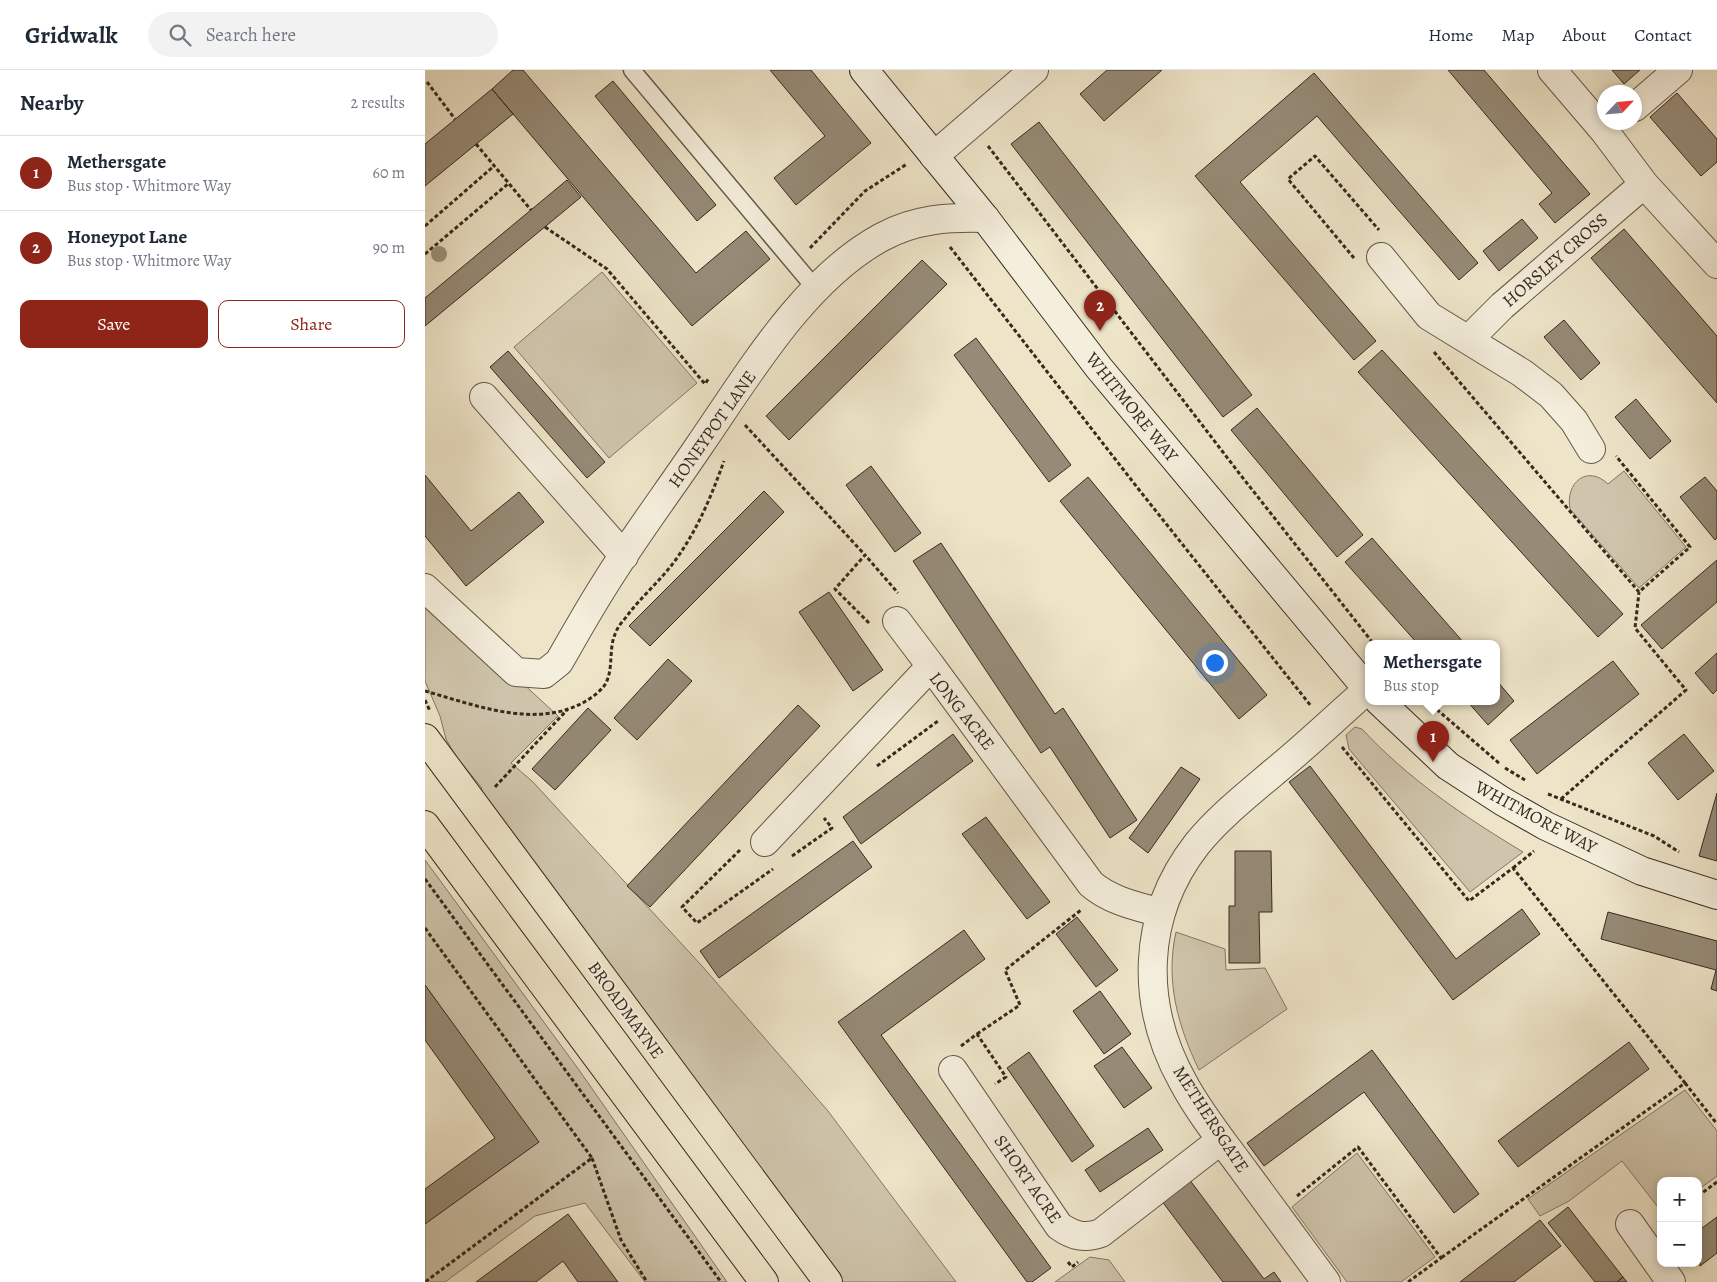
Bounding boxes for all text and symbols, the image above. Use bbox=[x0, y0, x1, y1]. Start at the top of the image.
search box bbox=[148, 12, 498, 57]
text: Gridwalk bbox=[25, 19, 118, 51]
icon: search bbox=[166, 21, 194, 49]
text: Search here bbox=[206, 22, 296, 48]
text: Home bbox=[1428, 23, 1473, 47]
text: Map bbox=[1501, 23, 1534, 47]
text: About bbox=[1562, 23, 1606, 47]
text: Contact bbox=[1634, 23, 1692, 47]
north arrow bbox=[1597, 85, 1642, 130]
text: Nearby bbox=[20, 89, 83, 117]
text: 2 results bbox=[350, 92, 405, 114]
text: Methersgate bbox=[67, 149, 166, 175]
text: 1 bbox=[33, 162, 39, 184]
text: 60 m bbox=[373, 162, 405, 184]
text: Bus stop · Whitmore Way bbox=[67, 175, 231, 197]
street label: HORSLEY CROSS bbox=[1497, 208, 1613, 312]
text: Honeypot Lane bbox=[67, 224, 187, 250]
text: 2 bbox=[32, 237, 40, 259]
text: 90 m bbox=[373, 237, 405, 259]
text: Bus stop · Whitmore Way bbox=[67, 250, 231, 272]
pin: 2 bbox=[1084, 290, 1116, 331]
button: Save bbox=[20, 300, 208, 348]
button: Share bbox=[218, 300, 405, 348]
street label: WHITMORE WAY bbox=[1080, 346, 1184, 468]
street label: HONEYPOT LANE bbox=[663, 366, 761, 492]
popup bbox=[1365, 640, 1500, 705]
text: Methersgate bbox=[1383, 649, 1482, 675]
your location bbox=[1202, 650, 1228, 676]
street label: LONG ACRE bbox=[924, 667, 1000, 755]
text: Bus stop bbox=[1383, 675, 1439, 697]
pin: 1 bbox=[1417, 721, 1449, 762]
street label: WHITMORE WAY bbox=[1470, 774, 1602, 860]
street label: BROADMAYNE bbox=[582, 956, 670, 1064]
street label: METHERSGATE bbox=[1167, 1061, 1255, 1177]
street label: SHORT ACRE bbox=[989, 1130, 1067, 1228]
map controls bbox=[1657, 1177, 1702, 1267]
button: + bbox=[1657, 1177, 1702, 1222]
button: − bbox=[1657, 1222, 1702, 1267]

